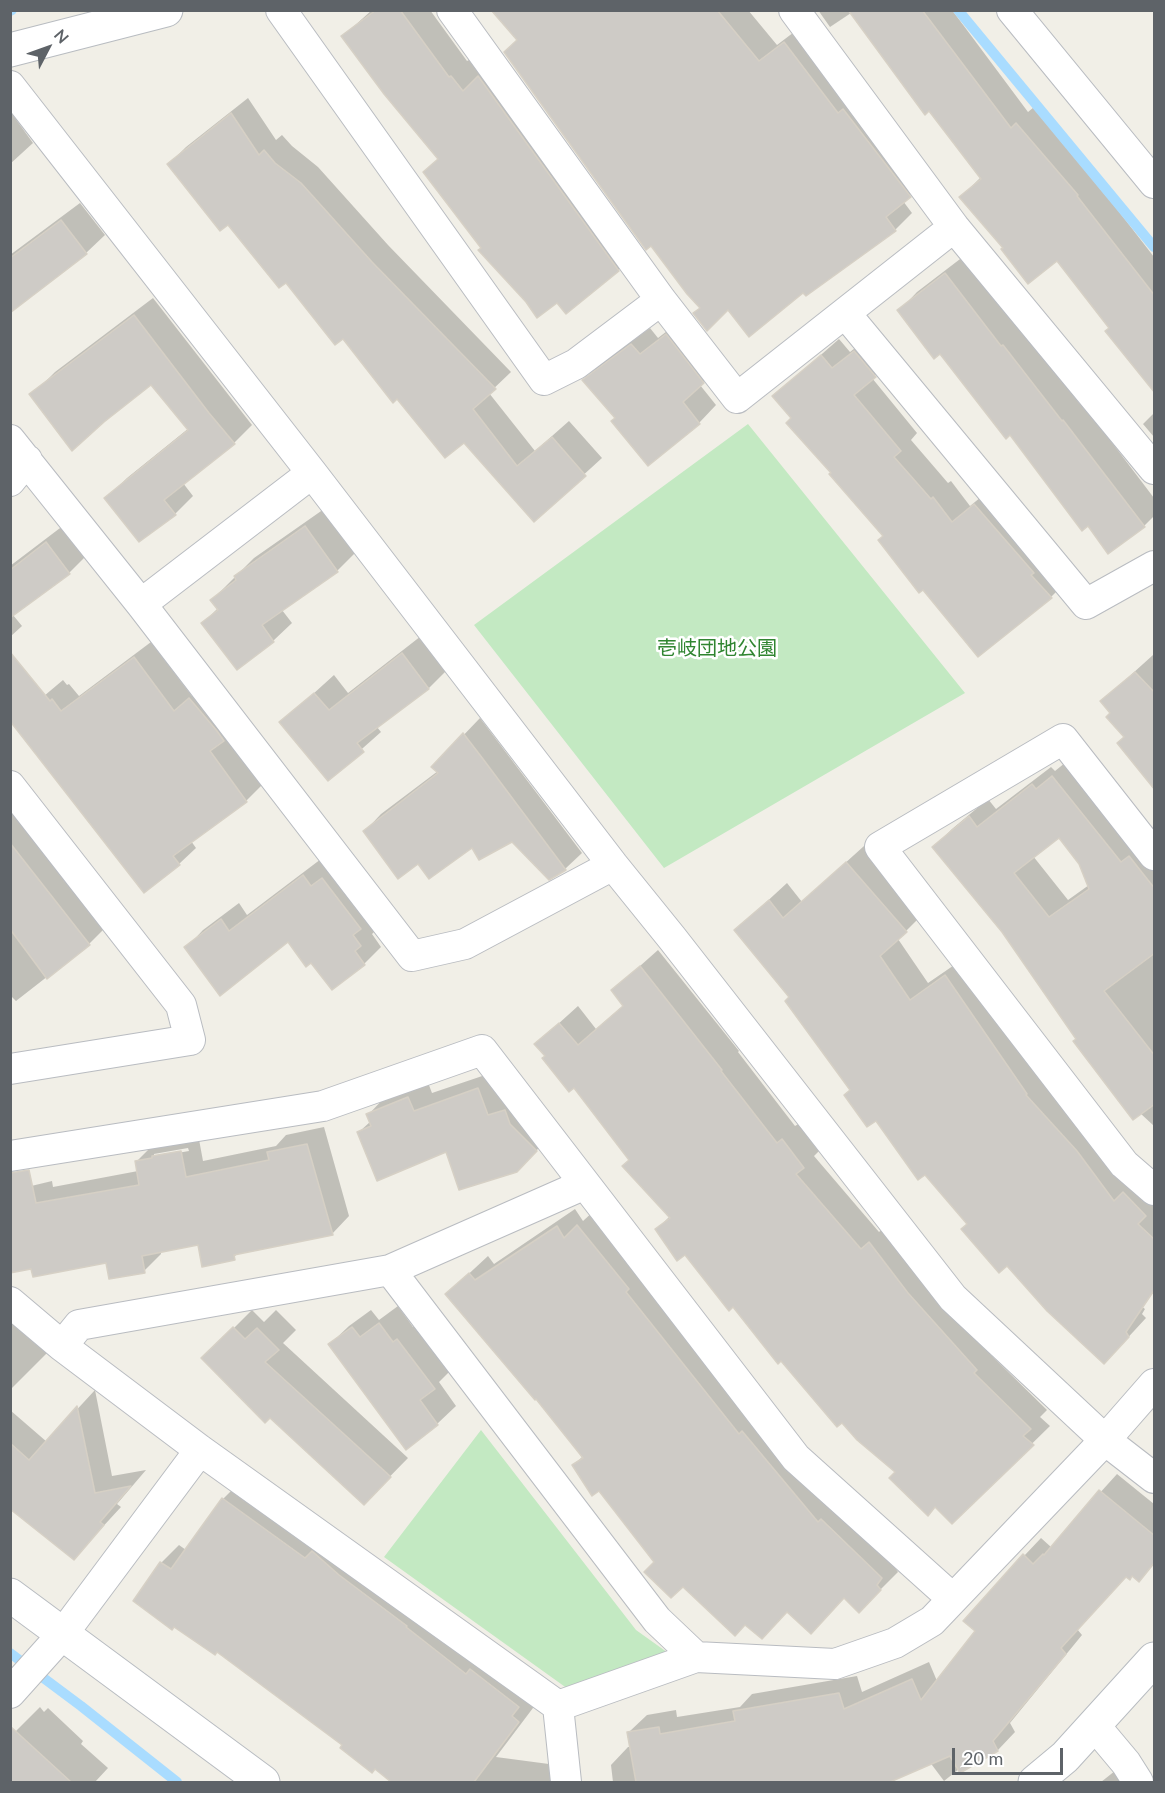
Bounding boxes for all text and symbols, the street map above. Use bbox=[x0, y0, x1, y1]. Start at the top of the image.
north arrow bbox=[18, 18, 78, 78]
text: N bbox=[51, 25, 73, 47]
park label: 壱岐団地公園 bbox=[657, 637, 777, 661]
scale bar bbox=[955, 1736, 1066, 1774]
text: 20 m bbox=[963, 1747, 1003, 1769]

